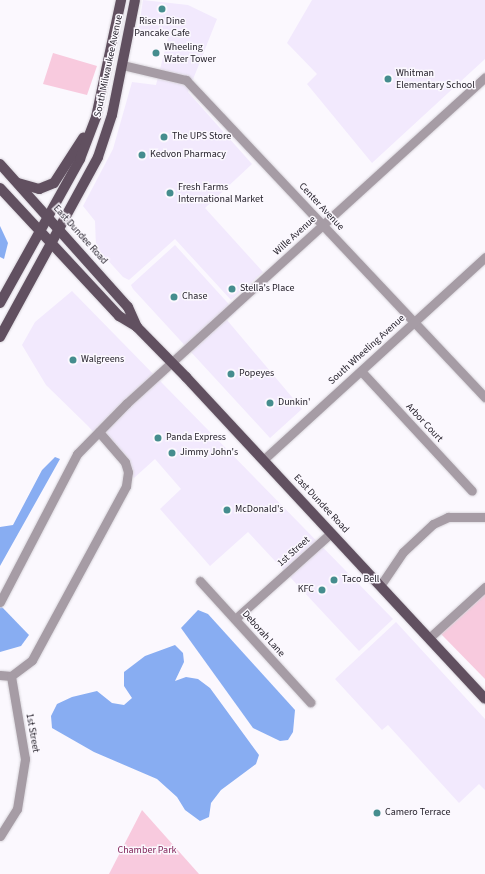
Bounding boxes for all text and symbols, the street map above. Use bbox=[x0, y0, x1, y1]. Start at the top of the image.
marker: Rise n Dine Pancake Cafe bbox=[157, 4, 167, 14]
street label: South Milwaukee Avenue bbox=[92, 14, 126, 118]
place label: Rise n Dine Pancake Cafe bbox=[134, 15, 190, 38]
place label: Wheeling Water Tower bbox=[164, 41, 216, 64]
marker: Wheeling Water Tower bbox=[151, 48, 161, 58]
place label: Whitman Elementary School bbox=[396, 67, 475, 90]
marker: Whitman Elementary School bbox=[383, 74, 393, 84]
place label: The UPS Store bbox=[172, 131, 231, 143]
marker: The UPS Store bbox=[159, 132, 169, 142]
place label: Kedvon Pharmacy bbox=[150, 149, 226, 161]
marker: Kedvon Pharmacy bbox=[137, 150, 147, 160]
place label: Fresh Farms International Market bbox=[178, 181, 263, 204]
street label: Center Avenue bbox=[296, 181, 346, 233]
marker: Fresh Farms International Market bbox=[165, 188, 175, 198]
street label: East Dundee Road bbox=[50, 203, 110, 267]
street label: Wille Avenue bbox=[271, 214, 319, 258]
place label: Stella's Place bbox=[240, 283, 294, 295]
marker: Stella's Place bbox=[227, 284, 237, 294]
place label: Chase bbox=[182, 291, 207, 303]
marker: Chase bbox=[169, 292, 179, 302]
street label: South Wheeling Avenue bbox=[326, 313, 408, 387]
place label: Walgreens bbox=[81, 354, 124, 366]
marker: Walgreens bbox=[68, 355, 78, 365]
place label: Popeyes bbox=[239, 368, 274, 380]
marker: Popeyes bbox=[226, 369, 236, 379]
place label: Dunkin' bbox=[278, 397, 310, 409]
marker: Dunkin' bbox=[265, 398, 275, 408]
street label: Arbor Court bbox=[403, 401, 445, 445]
place label: Panda Express bbox=[166, 432, 226, 444]
marker: Panda Express bbox=[153, 433, 163, 443]
place label: Jimmy John's bbox=[180, 447, 238, 459]
marker: Jimmy John's bbox=[167, 448, 177, 458]
street label: East Dundee Road bbox=[291, 472, 351, 536]
place label: McDonald's bbox=[235, 504, 283, 516]
marker: McDonald's bbox=[222, 505, 232, 515]
street label: 1st Street bbox=[275, 534, 313, 570]
place label: Taco Bell bbox=[342, 574, 379, 586]
marker: Taco Bell bbox=[329, 575, 339, 585]
place label: KFC bbox=[298, 584, 314, 596]
marker: KFC bbox=[317, 585, 327, 595]
street label: Deborah Lane bbox=[239, 608, 287, 660]
street label: 1st Street bbox=[23, 713, 41, 753]
place label: Camero Terrace bbox=[385, 807, 451, 819]
marker: Camero Terrace bbox=[372, 808, 382, 818]
park label: Chamber Park bbox=[117, 845, 177, 857]

